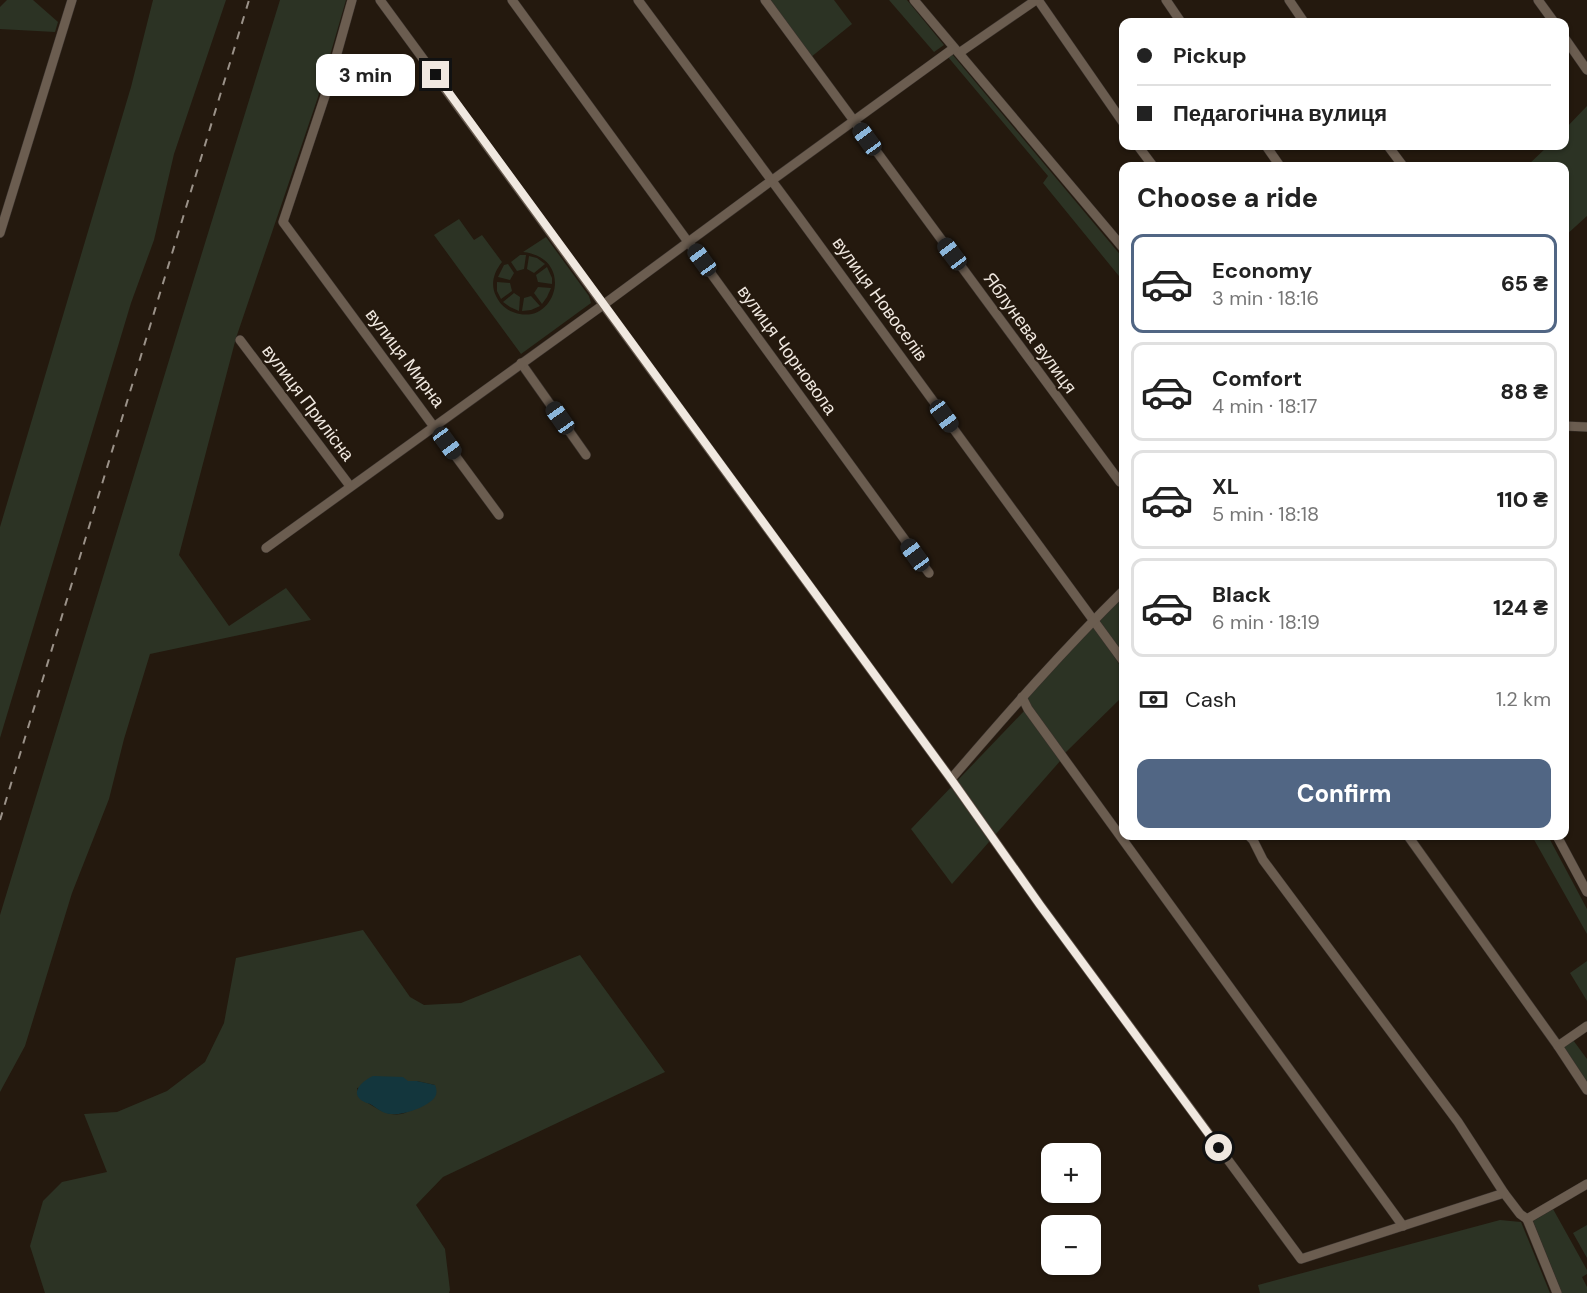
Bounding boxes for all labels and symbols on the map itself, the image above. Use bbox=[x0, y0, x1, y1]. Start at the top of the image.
callout: 3 min bbox=[316, 54, 415, 96]
route end bbox=[422, 61, 449, 88]
car bbox=[849, 119, 885, 159]
street label: вулиця Новоселів bbox=[827, 232, 933, 366]
car bbox=[934, 234, 970, 274]
car bbox=[684, 240, 720, 280]
street label: Яблунева вулиця bbox=[978, 267, 1082, 399]
street label: вулиця Чорновола bbox=[732, 280, 843, 420]
street label: вулиця Мирна bbox=[360, 304, 451, 413]
street label: вулиця Прилісна bbox=[256, 340, 360, 467]
car bbox=[926, 396, 962, 436]
car bbox=[542, 398, 578, 438]
car bbox=[429, 423, 465, 463]
car bbox=[897, 535, 933, 575]
route start bbox=[1205, 1134, 1232, 1161]

